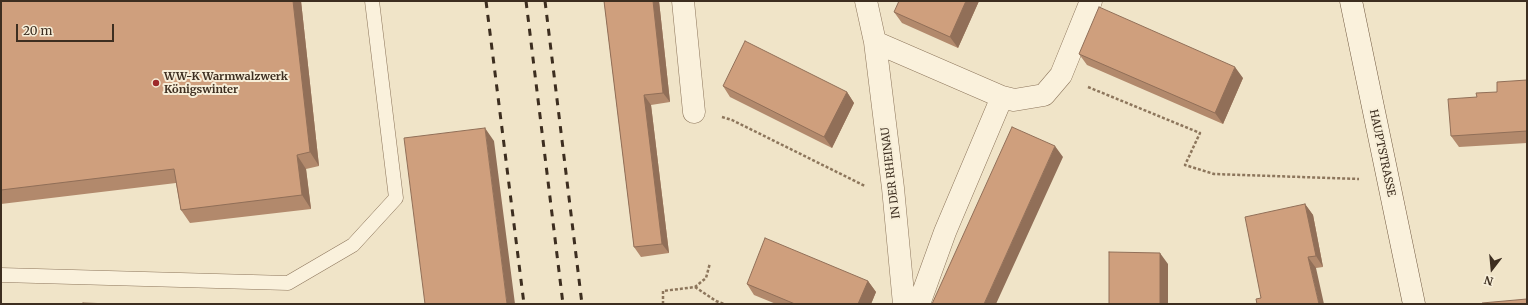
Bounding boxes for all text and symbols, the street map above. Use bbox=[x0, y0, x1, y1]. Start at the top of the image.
scale bar bbox=[18, 16, 116, 42]
text: 20 m bbox=[23, 23, 52, 38]
place label: WW-K Warmwalzwerk Königswinter bbox=[164, 70, 288, 96]
marker: WW-K Warmwalzwerk Königswinter bbox=[151, 78, 161, 88]
street label: HAUPTSTRASSE bbox=[1366, 108, 1398, 198]
street label: IN DER RHEINAU bbox=[879, 127, 903, 219]
north arrow bbox=[1472, 249, 1512, 289]
text: N bbox=[1483, 273, 1495, 288]

